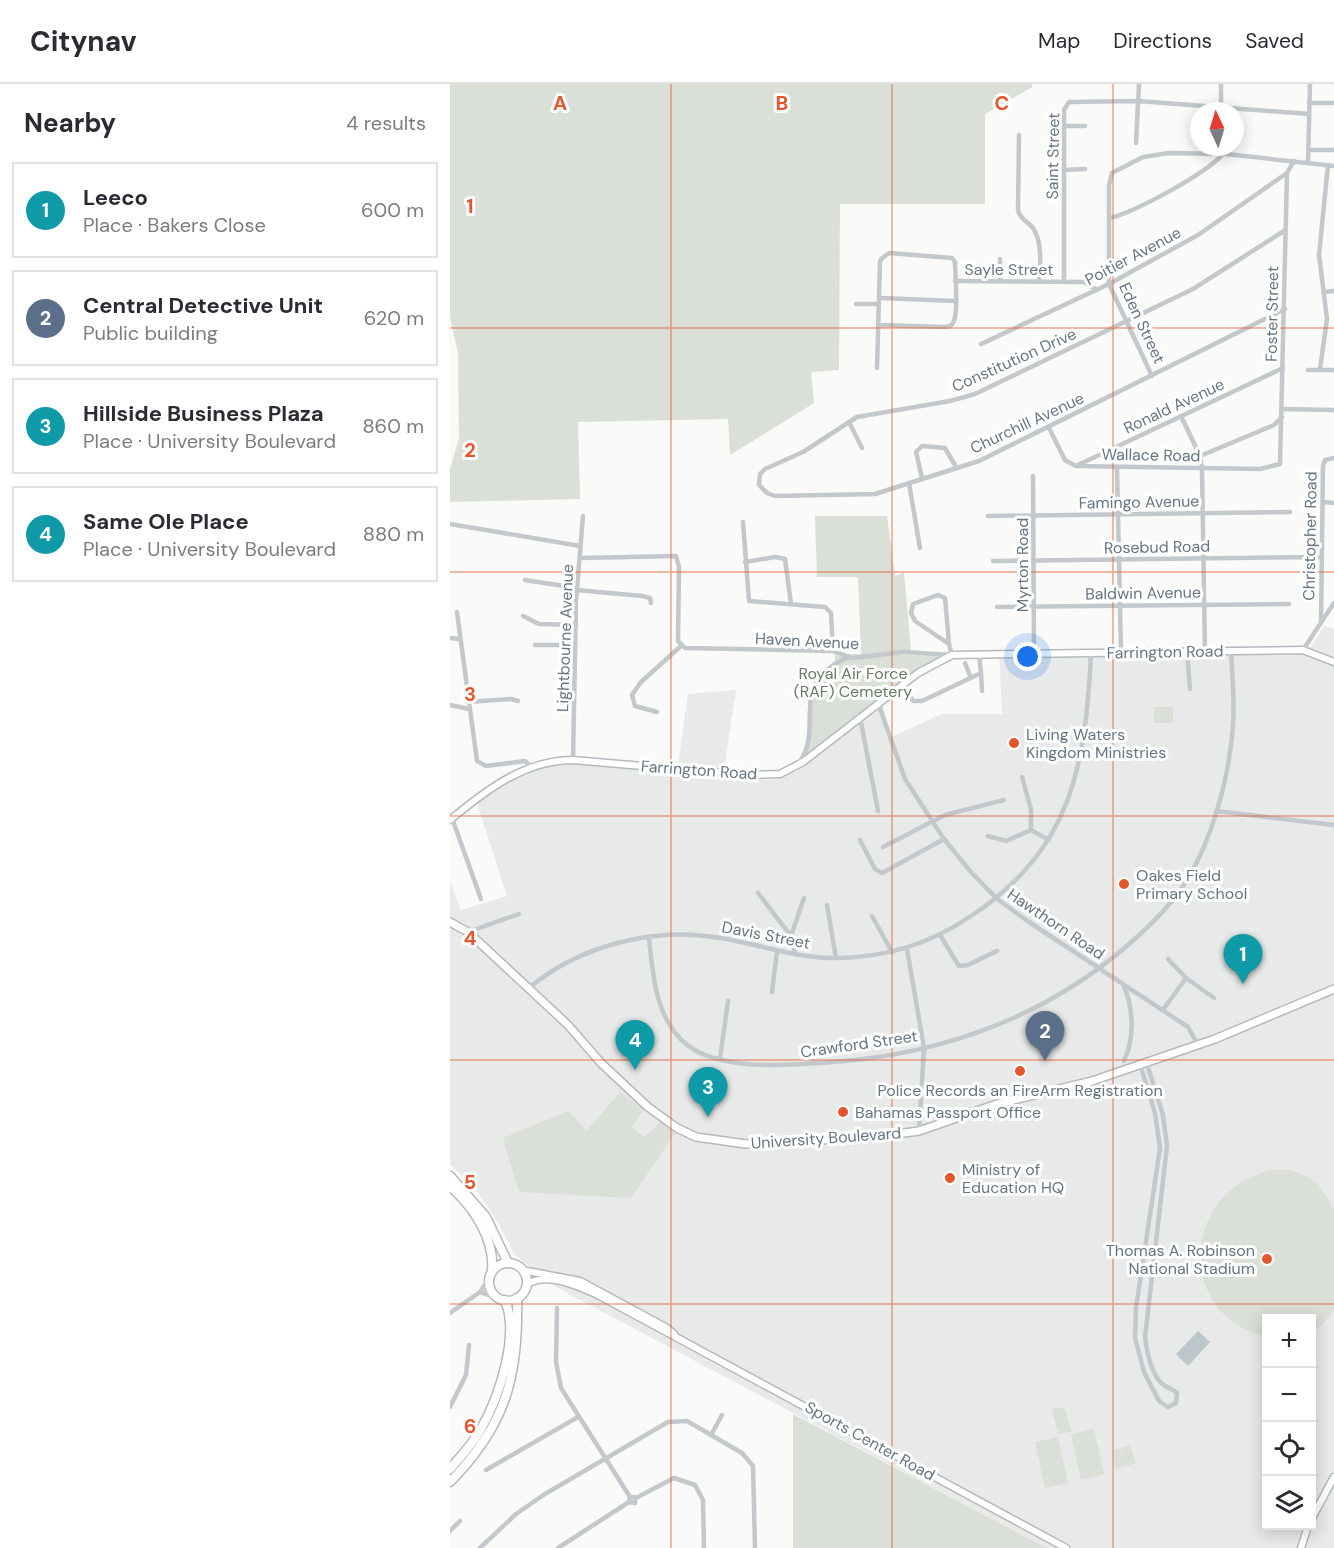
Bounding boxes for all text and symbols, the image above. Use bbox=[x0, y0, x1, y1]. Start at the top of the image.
text: Citynav bbox=[30, 23, 136, 60]
text: Map bbox=[1038, 27, 1080, 55]
text: Directions bbox=[1113, 27, 1212, 55]
text: Saved bbox=[1245, 27, 1304, 55]
text: A bbox=[553, 90, 567, 116]
text: B bbox=[776, 90, 788, 116]
text: C bbox=[995, 90, 1009, 116]
north arrow bbox=[1190, 102, 1244, 156]
text: Nearby bbox=[24, 106, 116, 140]
text: 4 results bbox=[346, 110, 426, 136]
street label: Saint Street bbox=[1042, 112, 1064, 200]
text: Leeco bbox=[83, 183, 148, 212]
text: 1 bbox=[466, 193, 474, 219]
text: 1 bbox=[42, 197, 49, 223]
text: 600 m bbox=[361, 197, 424, 223]
text: Place · Bakers Close bbox=[83, 212, 266, 238]
street label: Poitier Avenue bbox=[1081, 222, 1185, 290]
street label: Sayle Street bbox=[965, 259, 1053, 280]
street label: Foster Street bbox=[1261, 266, 1283, 362]
street label: Eden Street bbox=[1114, 279, 1170, 367]
text: Central Detective Unit bbox=[83, 291, 323, 320]
text: 2 bbox=[40, 305, 51, 331]
text: 620 m bbox=[364, 305, 424, 331]
text: Public building bbox=[83, 320, 218, 346]
street label: Constitution Drive bbox=[948, 323, 1080, 397]
street label: Ronald Avenue bbox=[1120, 374, 1228, 438]
street label: Churchill Avenue bbox=[967, 387, 1087, 459]
text: Hillside Business Plaza bbox=[83, 399, 324, 428]
text: 3 bbox=[39, 413, 52, 439]
text: 860 m bbox=[362, 413, 424, 439]
text: Place · University Boulevard bbox=[83, 428, 336, 454]
text: 2 bbox=[464, 437, 476, 463]
street label: Wallace Road bbox=[1101, 444, 1201, 466]
street label: Christopher Road bbox=[1298, 471, 1322, 601]
street label: Famingo Avenue bbox=[1078, 490, 1200, 514]
text: Same Ole Place bbox=[83, 507, 249, 536]
street label: Myrton Road bbox=[1012, 518, 1033, 612]
text: 4 bbox=[39, 521, 52, 547]
text: 880 m bbox=[363, 521, 424, 547]
text: Place · University Boulevard bbox=[83, 536, 336, 562]
street label: Rosebud Road bbox=[1104, 536, 1210, 558]
street label: Lightbourne Avenue bbox=[552, 564, 578, 712]
street label: Baldwin Avenue bbox=[1085, 581, 1201, 605]
street label: Haven Avenue bbox=[754, 628, 860, 654]
street label: Farrington Road bbox=[1106, 640, 1224, 664]
your location bbox=[1013, 642, 1042, 671]
park label: Royal Air Force (RAF) Cemetery bbox=[794, 663, 912, 702]
text: 3 bbox=[464, 681, 476, 707]
place label: Living Waters Kingdom Ministries bbox=[1026, 724, 1166, 763]
marker: Living Waters Kingdom Ministries bbox=[1007, 736, 1021, 750]
street label: Farrington Road bbox=[640, 755, 758, 785]
place label: Oakes Field Primary School bbox=[1136, 865, 1247, 904]
marker: Oakes Field Primary School bbox=[1117, 877, 1131, 891]
street label: Hawthorn Road bbox=[1003, 884, 1109, 964]
street label: Davis Street bbox=[720, 916, 812, 954]
text: 4 bbox=[464, 925, 477, 951]
pin: 1 bbox=[1224, 934, 1262, 984]
pin: 2 bbox=[1026, 1012, 1064, 1061]
pin: 4 bbox=[616, 1020, 654, 1070]
street label: Crawford Street bbox=[799, 1025, 919, 1063]
marker: Police Records an FireArm Registration bbox=[1013, 1064, 1027, 1078]
pin: 3 bbox=[688, 1068, 728, 1117]
place label: Police Records an FireArm Registration bbox=[877, 1080, 1163, 1101]
place label: Bahamas Passport Office bbox=[855, 1102, 1041, 1123]
marker: Bahamas Passport Office bbox=[836, 1105, 850, 1119]
street label: University Boulevard bbox=[750, 1122, 902, 1154]
place label: Ministry of Education HQ bbox=[962, 1159, 1064, 1198]
text: 5 bbox=[464, 1169, 476, 1195]
marker: Ministry of Education HQ bbox=[943, 1171, 957, 1185]
place label: Thomas A. Robinson National Stadium bbox=[1106, 1240, 1255, 1279]
marker: Thomas A. Robinson National Stadium bbox=[1260, 1252, 1274, 1266]
map controls bbox=[1262, 1314, 1316, 1530]
button: + bbox=[1262, 1314, 1316, 1368]
button: − bbox=[1262, 1368, 1316, 1422]
street label: Sports Center Road bbox=[801, 1397, 939, 1485]
text: 6 bbox=[464, 1413, 476, 1439]
button: locate bbox=[1262, 1422, 1316, 1476]
button: layers bbox=[1262, 1476, 1316, 1530]

